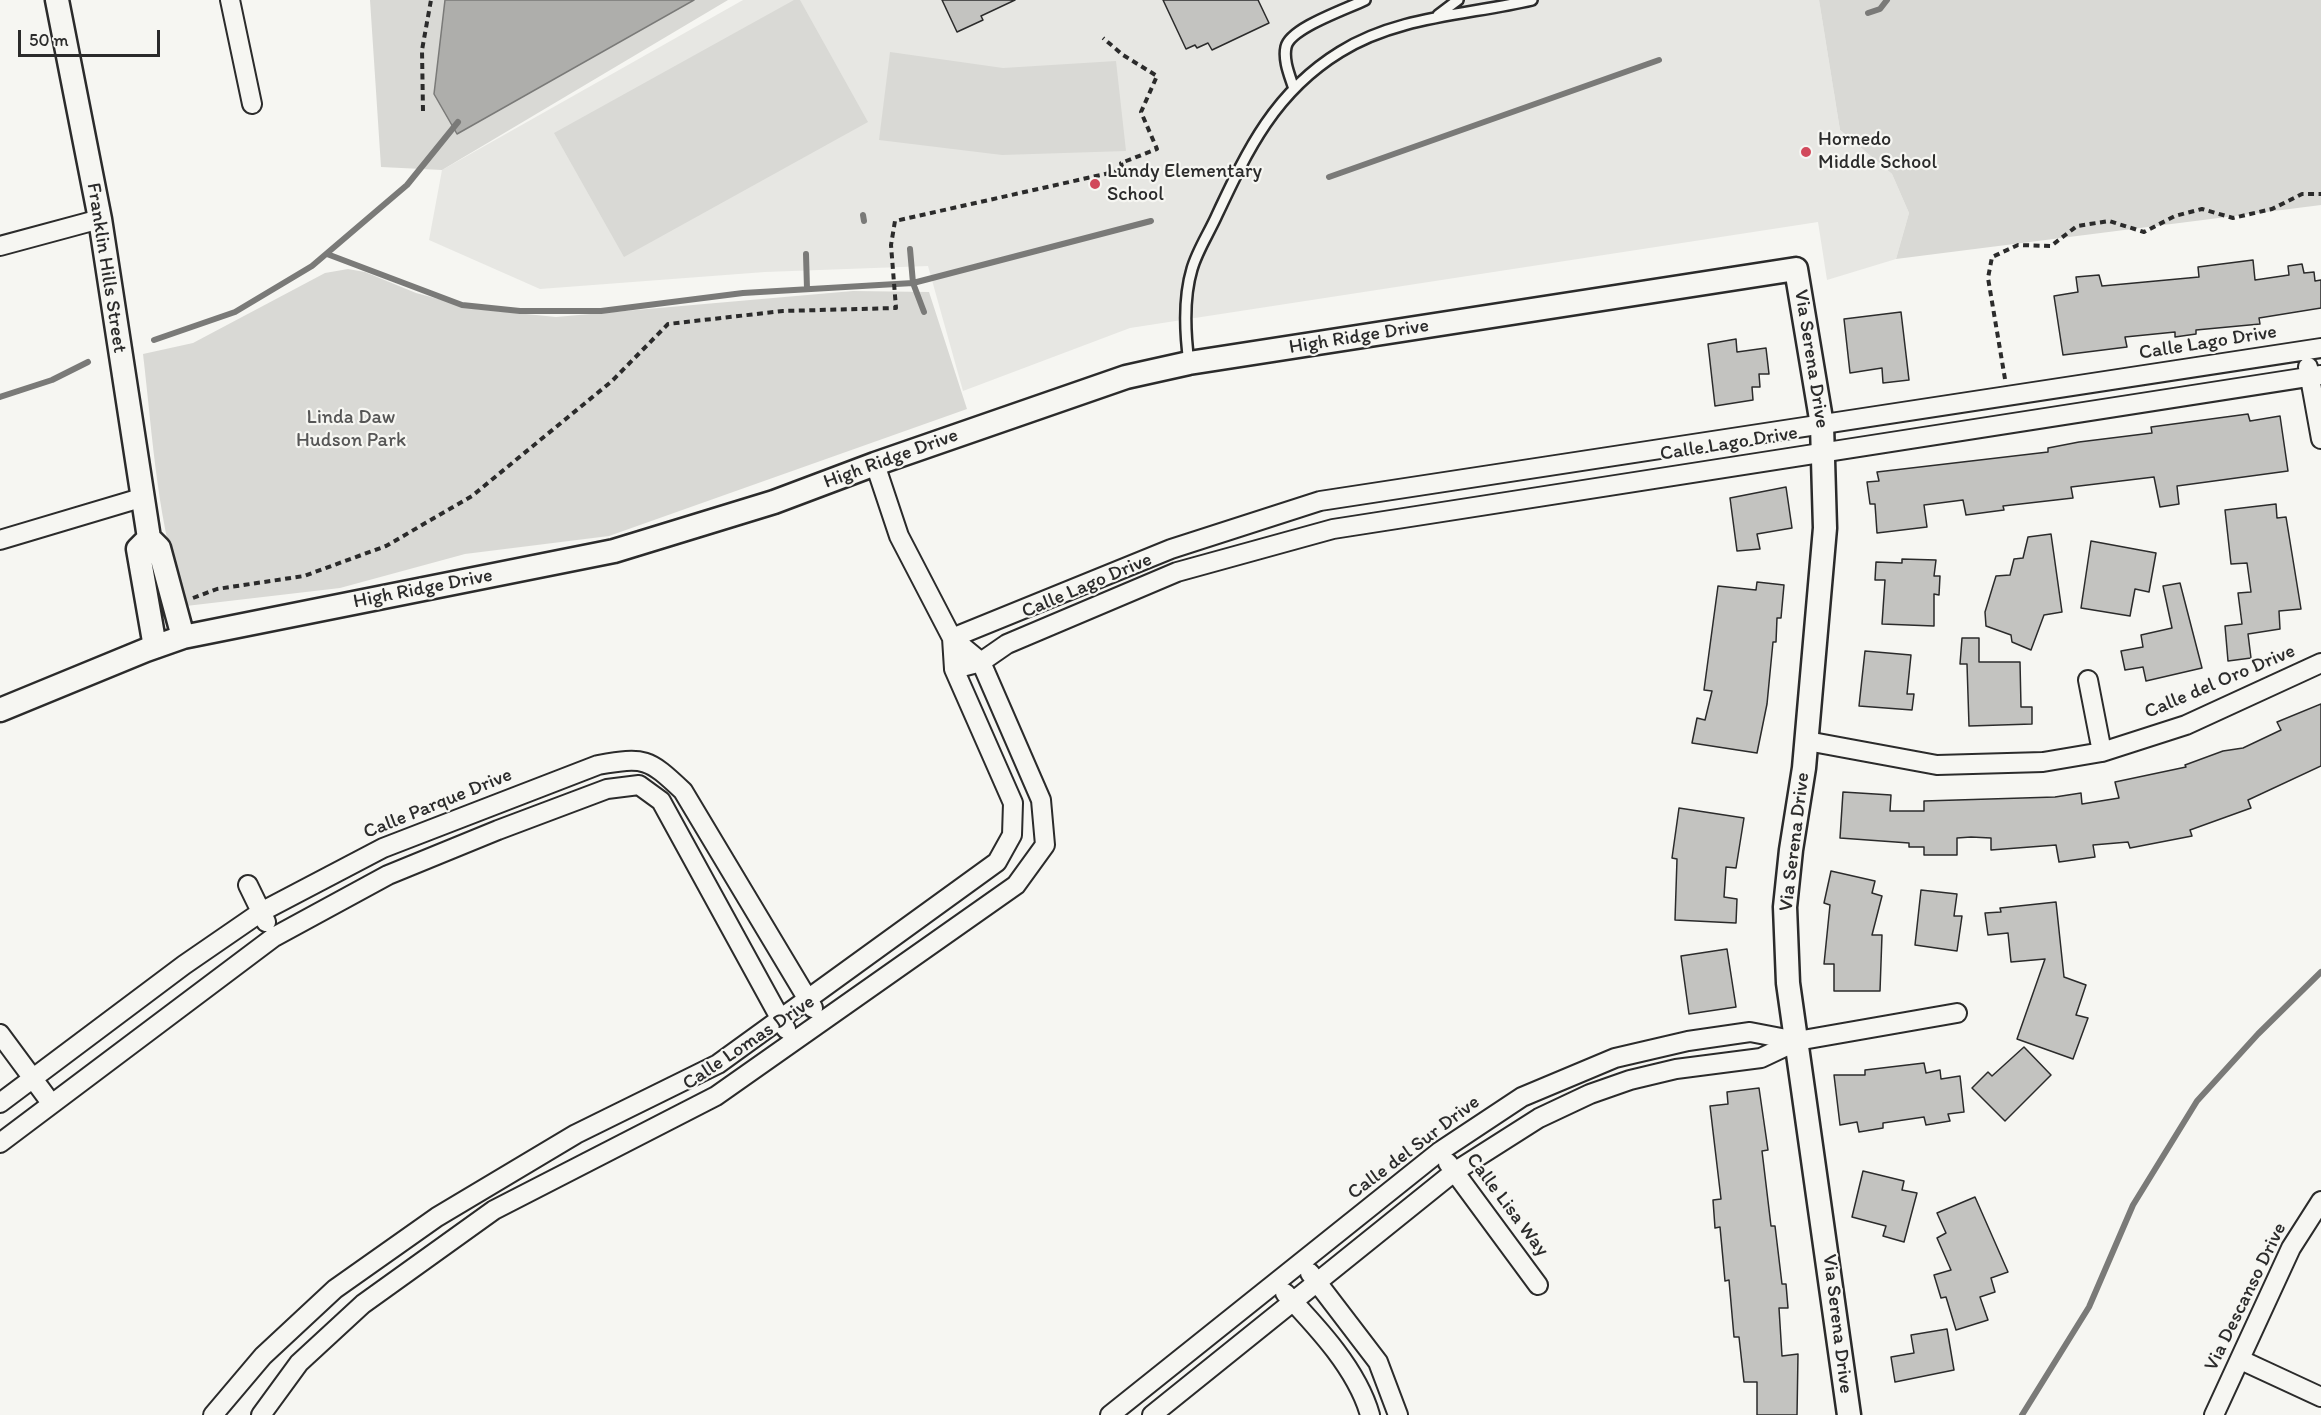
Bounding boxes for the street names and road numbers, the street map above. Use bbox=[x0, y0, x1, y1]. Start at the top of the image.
street label: Franklin Hills Street bbox=[81, 181, 131, 355]
street label: Via Serena Drive bbox=[1788, 288, 1834, 430]
street label: High Ridge Drive bbox=[1287, 314, 1431, 360]
street label: Calle Lago Drive bbox=[2137, 320, 2279, 366]
street label: Calle Lago Drive bbox=[1658, 421, 1800, 467]
street label: High Ridge Drive bbox=[820, 424, 962, 494]
street label: Calle Lago Drive bbox=[1018, 548, 1156, 624]
street label: High Ridge Drive bbox=[351, 564, 495, 614]
street label: Calle del Oro Drive bbox=[2141, 639, 2299, 725]
street label: Calle Parque Drive bbox=[360, 763, 516, 845]
street label: Via Serena Drive bbox=[1775, 771, 1815, 913]
street label: Calle Lomas Drive bbox=[678, 990, 820, 1096]
street label: Calle del Sur Drive bbox=[1343, 1091, 1485, 1205]
street label: Calle Lisa Way bbox=[1460, 1149, 1554, 1261]
street label: Via Descanso Drive bbox=[2200, 1219, 2292, 1375]
street label: Via Serena Drive bbox=[1817, 1253, 1857, 1395]

